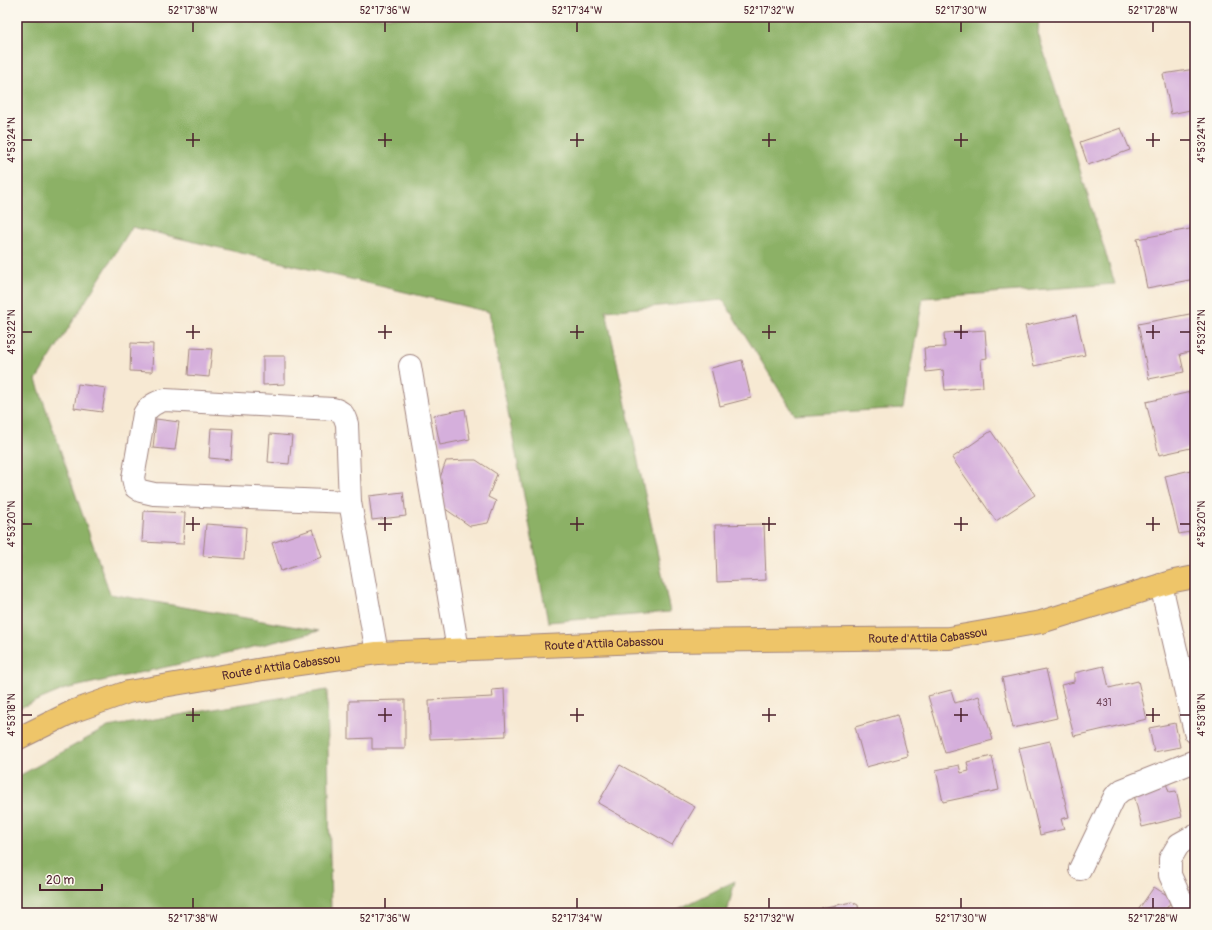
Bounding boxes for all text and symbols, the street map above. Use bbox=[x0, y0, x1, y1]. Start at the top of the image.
text: 52°17'38"W bbox=[168, 5, 218, 17]
text: 52°17'36"W bbox=[360, 5, 411, 17]
text: 52°17'34"W bbox=[552, 5, 603, 17]
text: 52°17'32"W bbox=[744, 5, 795, 17]
text: 52°17'30"W bbox=[935, 5, 987, 17]
text: 52°17'28"W bbox=[1128, 5, 1178, 17]
text: 4°53'24"N bbox=[6, 117, 18, 163]
text: 4°53'24"N bbox=[1196, 117, 1208, 163]
text: 4°53'22"N bbox=[6, 309, 18, 355]
text: 4°53'22"N bbox=[1196, 309, 1208, 355]
text: 4°53'20"N bbox=[6, 501, 18, 547]
text: 4°53'20"N bbox=[1196, 501, 1208, 547]
street label: Route d'Attila Cabassou bbox=[868, 624, 988, 646]
street label: Route d'Attila Cabassou bbox=[544, 634, 664, 653]
street label: Route d'Attila Cabassou bbox=[221, 651, 341, 683]
text: 4°53'18"N bbox=[6, 693, 18, 736]
text: 4°53'18"N bbox=[1196, 693, 1208, 736]
house number: 431 bbox=[1096, 697, 1112, 709]
scale bar bbox=[40, 866, 102, 892]
text: 20 m bbox=[46, 873, 75, 888]
text: 52°17'38"W bbox=[168, 913, 218, 925]
text: 52°17'36"W bbox=[360, 913, 411, 925]
text: 52°17'34"W bbox=[552, 913, 603, 925]
text: 52°17'32"W bbox=[744, 913, 795, 925]
text: 52°17'30"W bbox=[935, 913, 987, 925]
text: 52°17'28"W bbox=[1128, 913, 1178, 925]

